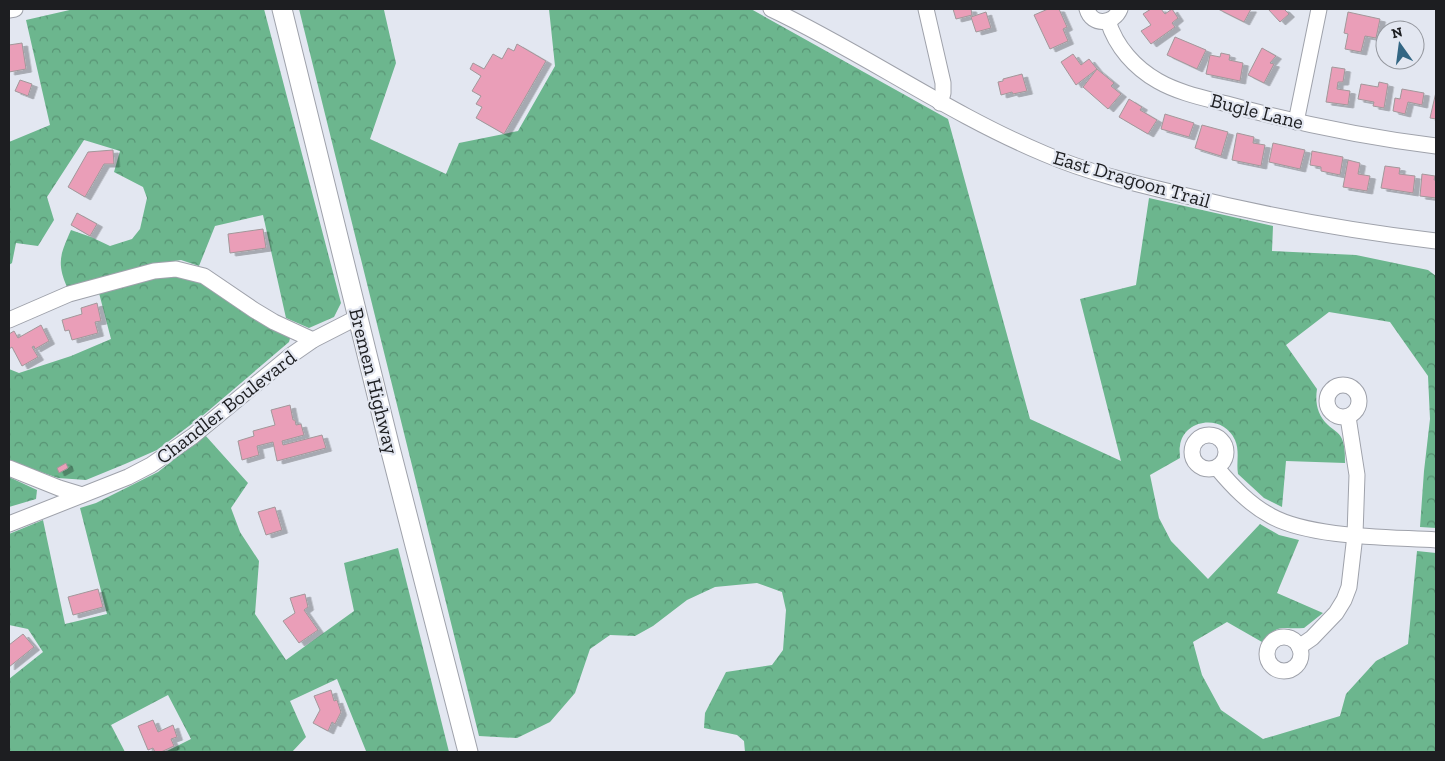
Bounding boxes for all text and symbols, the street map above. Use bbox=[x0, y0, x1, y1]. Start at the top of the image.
north arrow bbox=[1375, 20, 1425, 70]
text: N bbox=[1390, 23, 1405, 42]
street label: Bugle Lane bbox=[1208, 88, 1306, 134]
street label: East Dragoon Trail bbox=[1051, 145, 1213, 213]
street label: Bremen Highway bbox=[344, 305, 404, 457]
street label: Chandler Boulevard bbox=[151, 345, 301, 469]

